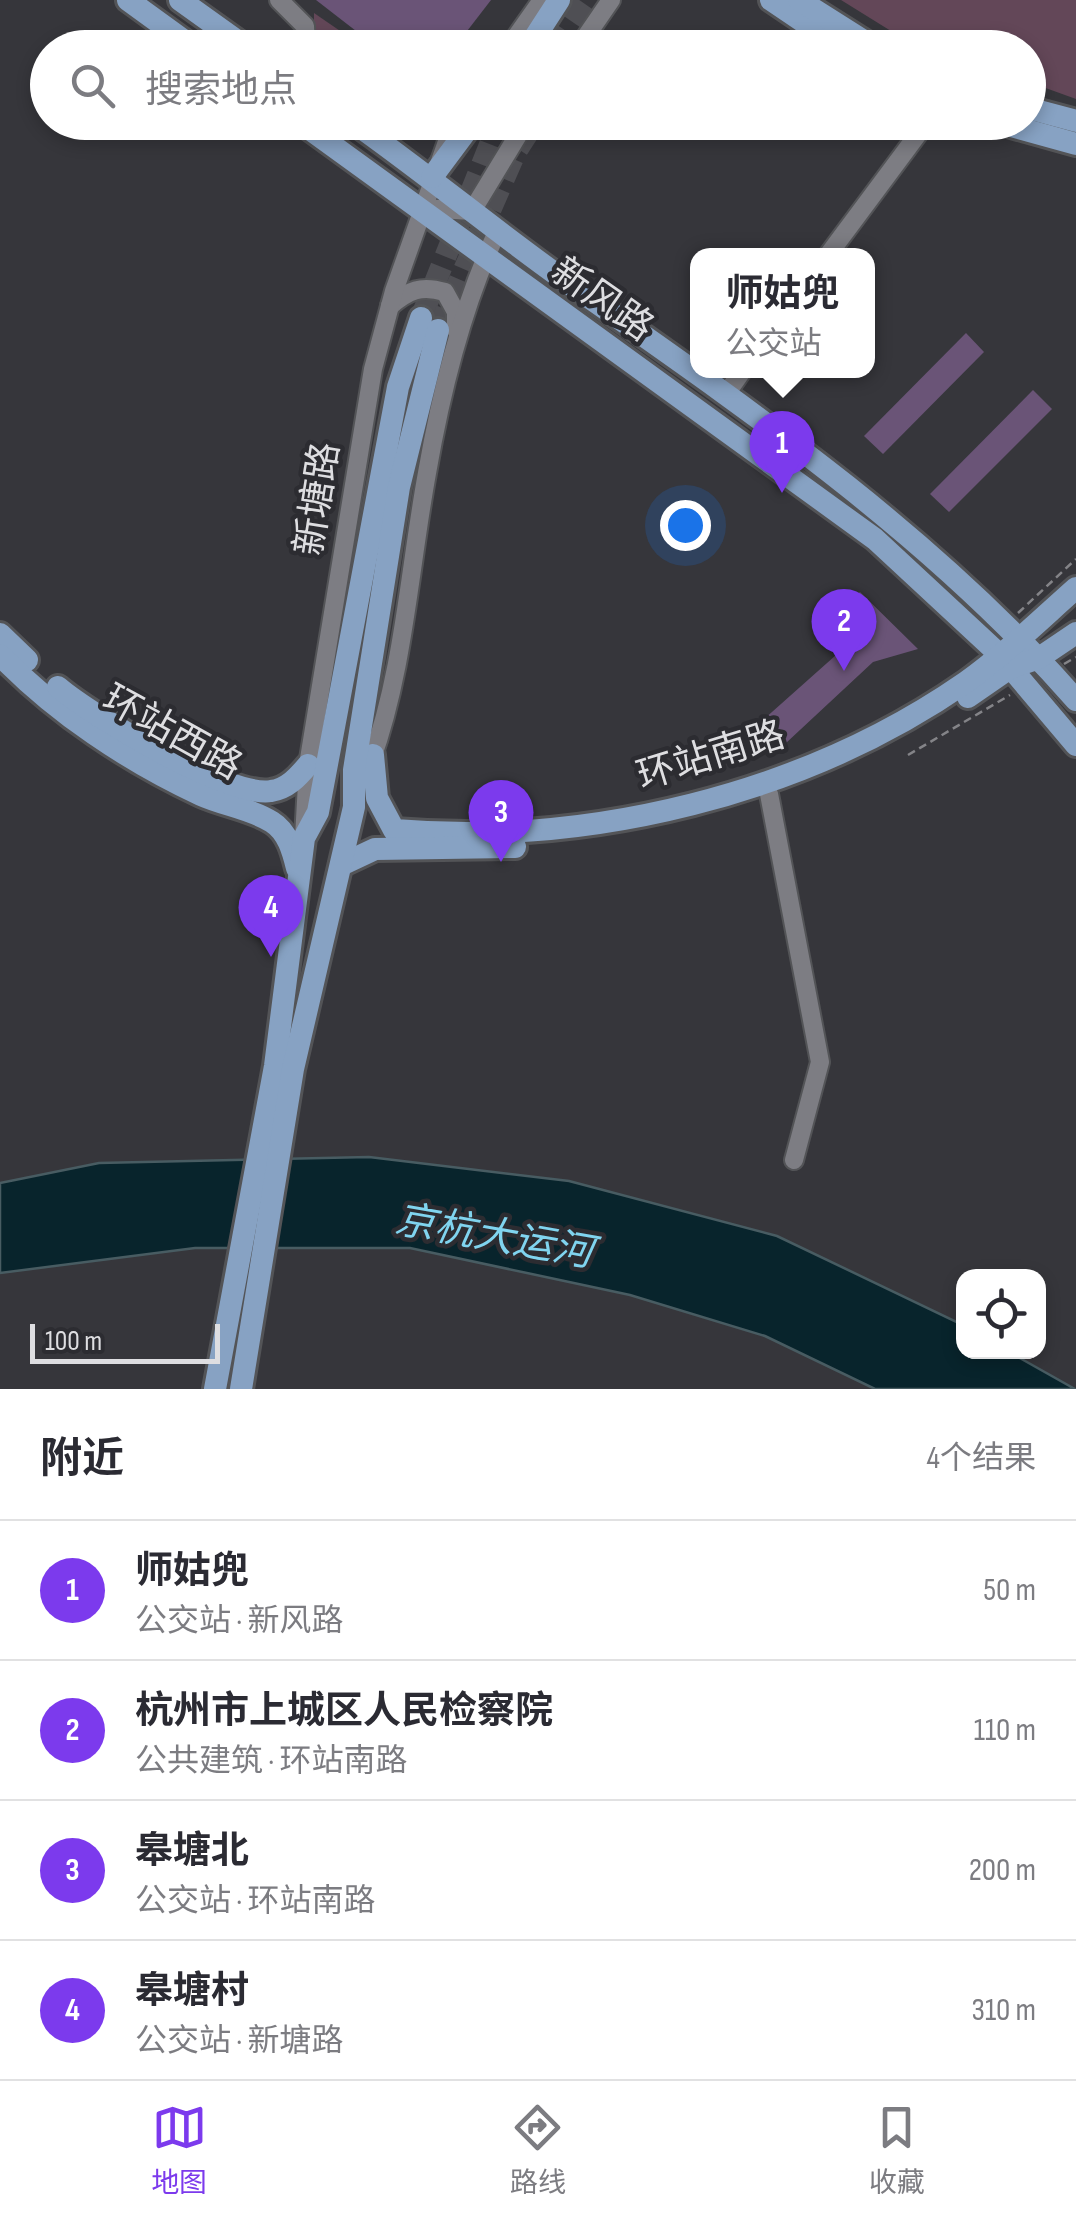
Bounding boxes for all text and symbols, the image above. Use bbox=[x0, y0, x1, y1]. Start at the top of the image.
search box bbox=[30, 30, 1046, 140]
icon: search bbox=[65, 58, 120, 113]
text: 搜索地点 bbox=[145, 68, 297, 113]
popup bbox=[690, 248, 875, 378]
street label: 新风路 bbox=[542, 249, 662, 351]
text: 师姑兜 bbox=[725, 272, 840, 317]
text: 公交站 bbox=[725, 325, 822, 364]
pin: 1 bbox=[750, 410, 814, 493]
street label: 新塘路 bbox=[287, 439, 349, 559]
your location bbox=[660, 500, 711, 551]
pin: 2 bbox=[812, 588, 876, 671]
street label: 环站西路 bbox=[95, 676, 249, 790]
street label: 环站南路 bbox=[632, 712, 790, 800]
pin: 3 bbox=[468, 780, 534, 862]
pin: 4 bbox=[238, 874, 304, 957]
water label: 京杭大运河 bbox=[391, 1196, 604, 1279]
map controls bbox=[956, 1269, 1046, 1359]
button: locate bbox=[956, 1269, 1046, 1359]
scale bar bbox=[30, 1319, 220, 1364]
text: 100 m bbox=[45, 1325, 102, 1358]
text: 附近 bbox=[40, 1434, 124, 1485]
text: 4个结果 bbox=[927, 1439, 1036, 1478]
text: 师姑兜 bbox=[135, 1549, 249, 1594]
text: 1 bbox=[66, 1571, 79, 1610]
text: 50 m bbox=[983, 1571, 1036, 1610]
text: 公交站 · 新风路 bbox=[135, 1602, 344, 1641]
text: 杭州市上城区人民检察院 bbox=[135, 1689, 553, 1734]
text: 2 bbox=[65, 1711, 80, 1750]
text: 110 m bbox=[974, 1711, 1036, 1750]
text: 公共建筑 · 环站南路 bbox=[135, 1742, 408, 1781]
text: 皋塘北 bbox=[135, 1829, 249, 1874]
text: 3 bbox=[65, 1851, 80, 1890]
text: 200 m bbox=[969, 1851, 1036, 1890]
text: 公交站 · 环站南路 bbox=[135, 1882, 376, 1921]
text: 皋塘村 bbox=[135, 1969, 249, 2014]
text: 4 bbox=[65, 1991, 80, 2030]
text: 310 m bbox=[971, 1991, 1036, 2030]
text: 公交站 · 新塘路 bbox=[135, 2022, 344, 2061]
tab: 地图 bbox=[151, 2100, 207, 2200]
tab: 路线 bbox=[510, 2100, 566, 2200]
tab: 收藏 bbox=[869, 2100, 925, 2200]

